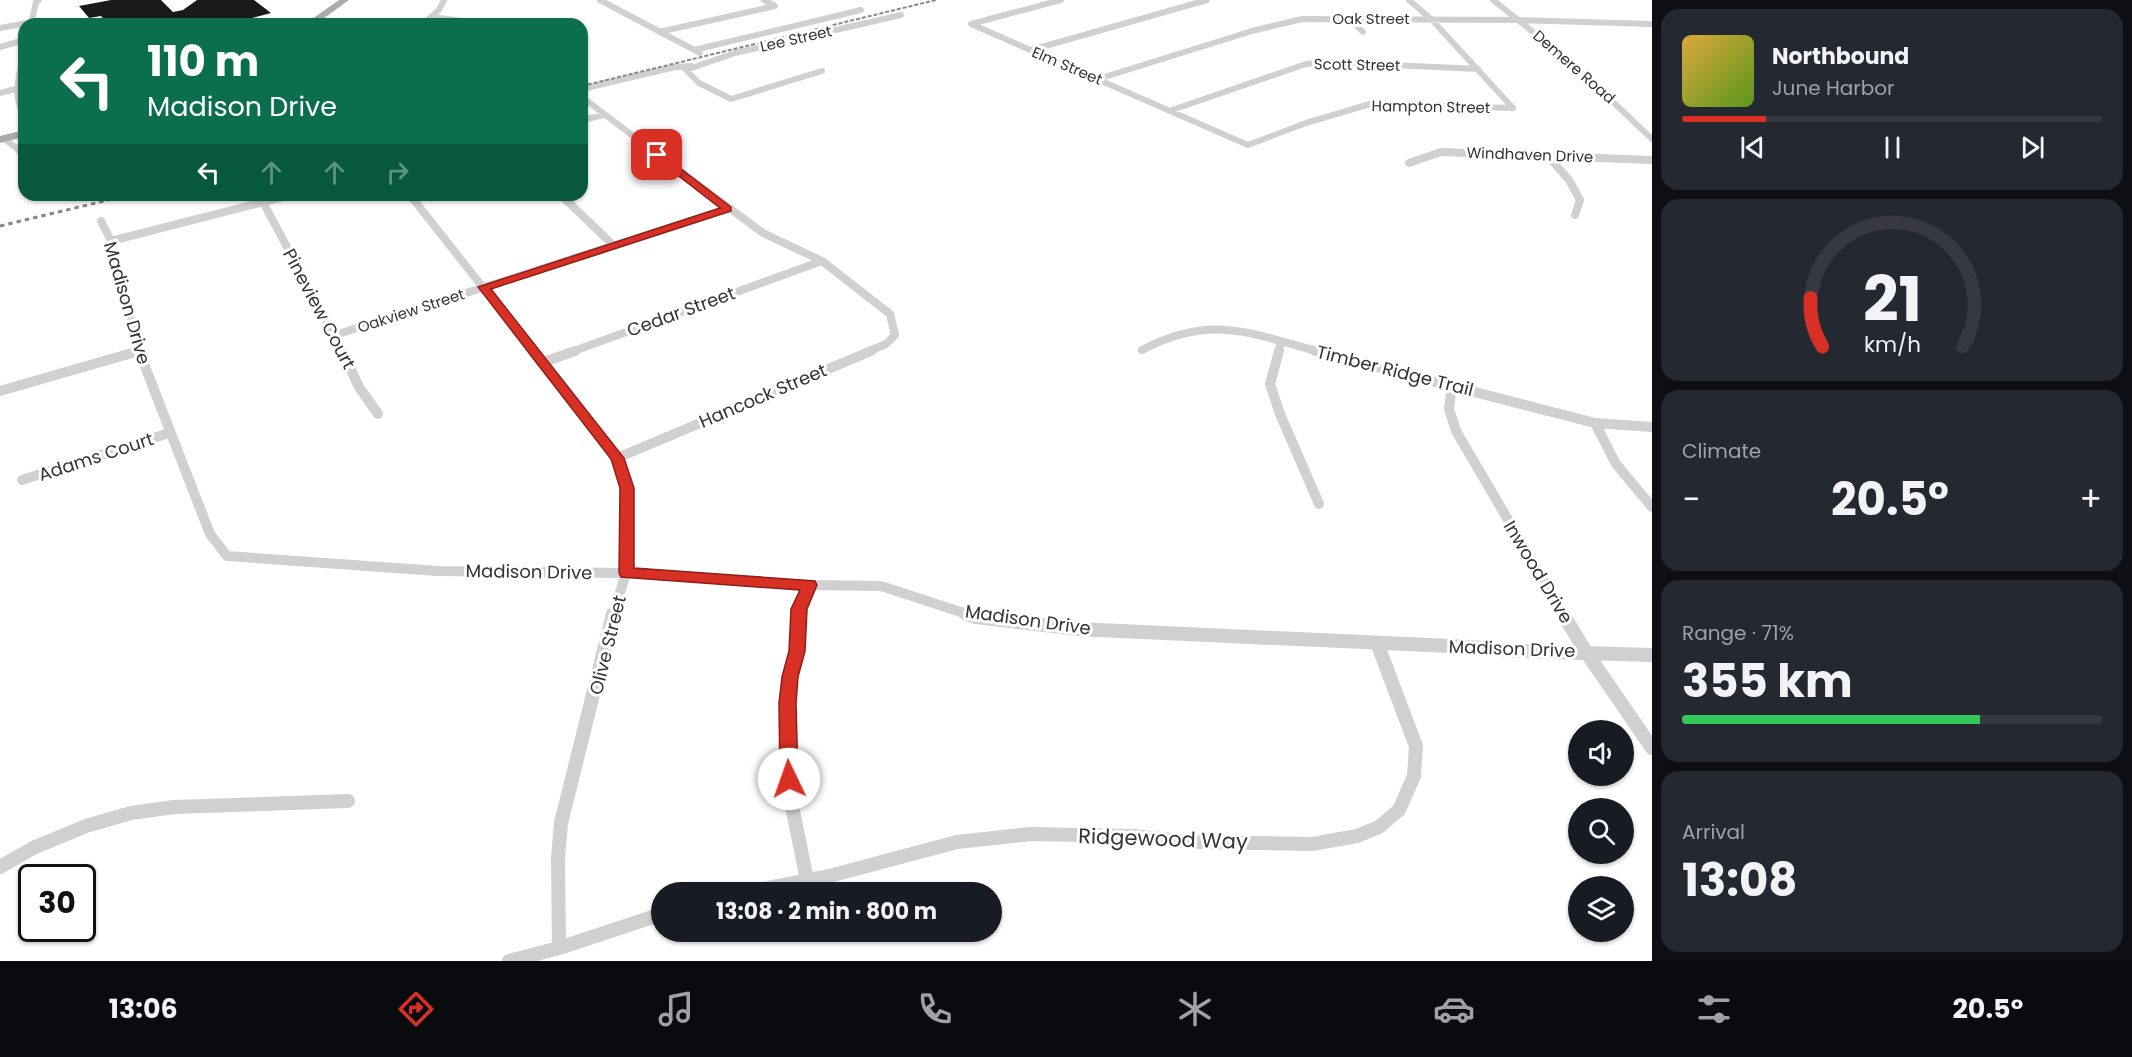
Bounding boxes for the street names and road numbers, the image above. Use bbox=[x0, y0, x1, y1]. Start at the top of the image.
street label: Oak Street bbox=[1332, 8, 1410, 29]
street label: Lee Street bbox=[758, 20, 834, 57]
street label: Demere Road bbox=[1529, 25, 1620, 108]
street label: Elm Street bbox=[1029, 41, 1106, 90]
street label: Scott Street bbox=[1314, 53, 1400, 76]
street label: Hampton Street bbox=[1371, 95, 1491, 118]
street label: Windhaven Drive bbox=[1466, 142, 1594, 167]
street label: Madison Drive bbox=[98, 239, 157, 367]
street label: Pineview Court bbox=[277, 244, 362, 373]
street label: Cedar Street bbox=[623, 280, 738, 343]
street label: Oakview Street bbox=[355, 283, 467, 338]
street label: Timber Ridge Trail bbox=[1314, 339, 1476, 402]
street label: Hancock Street bbox=[695, 357, 830, 434]
street label: Adams Court bbox=[35, 426, 156, 487]
street label: Inwood Drive bbox=[1498, 516, 1579, 628]
street label: Madison Drive bbox=[465, 558, 593, 585]
street label: Olive Street bbox=[583, 592, 632, 697]
street label: Madison Drive bbox=[964, 598, 1093, 641]
street label: Madison Drive bbox=[1448, 634, 1576, 663]
street label: Ridgewood Way bbox=[1078, 821, 1249, 856]

